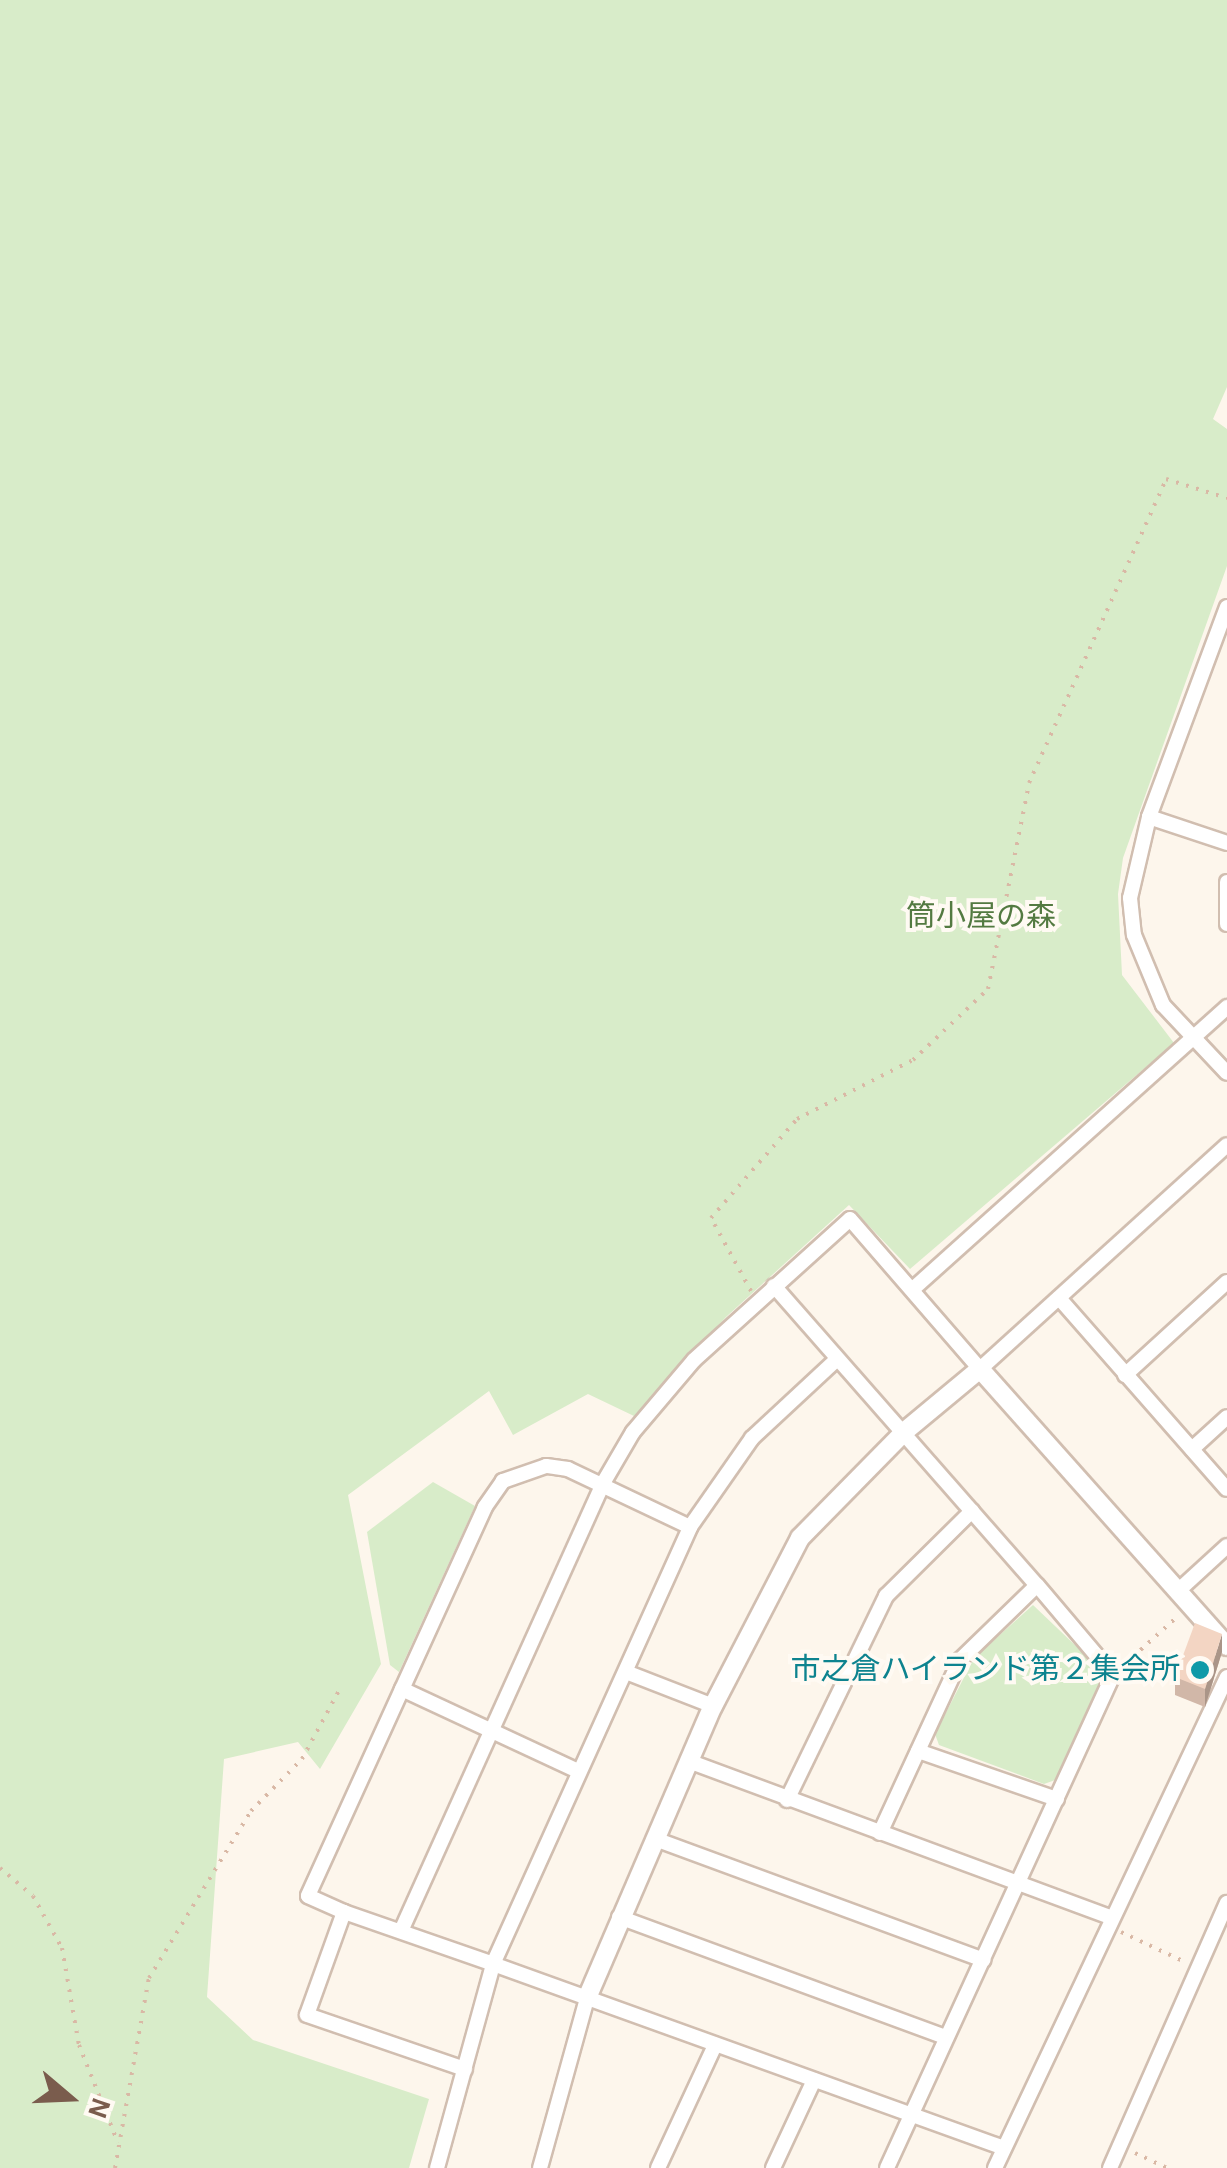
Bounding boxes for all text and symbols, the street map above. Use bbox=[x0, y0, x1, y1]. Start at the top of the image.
park label: 筒小屋の森 bbox=[906, 899, 1056, 935]
place label: 市之倉ハイランド第２集会所 bbox=[790, 1652, 1180, 1688]
marker: 市之倉ハイランド第２集会所 bbox=[1189, 1659, 1211, 1681]
north arrow bbox=[20, 2048, 120, 2148]
text: N bbox=[82, 2094, 115, 2122]

